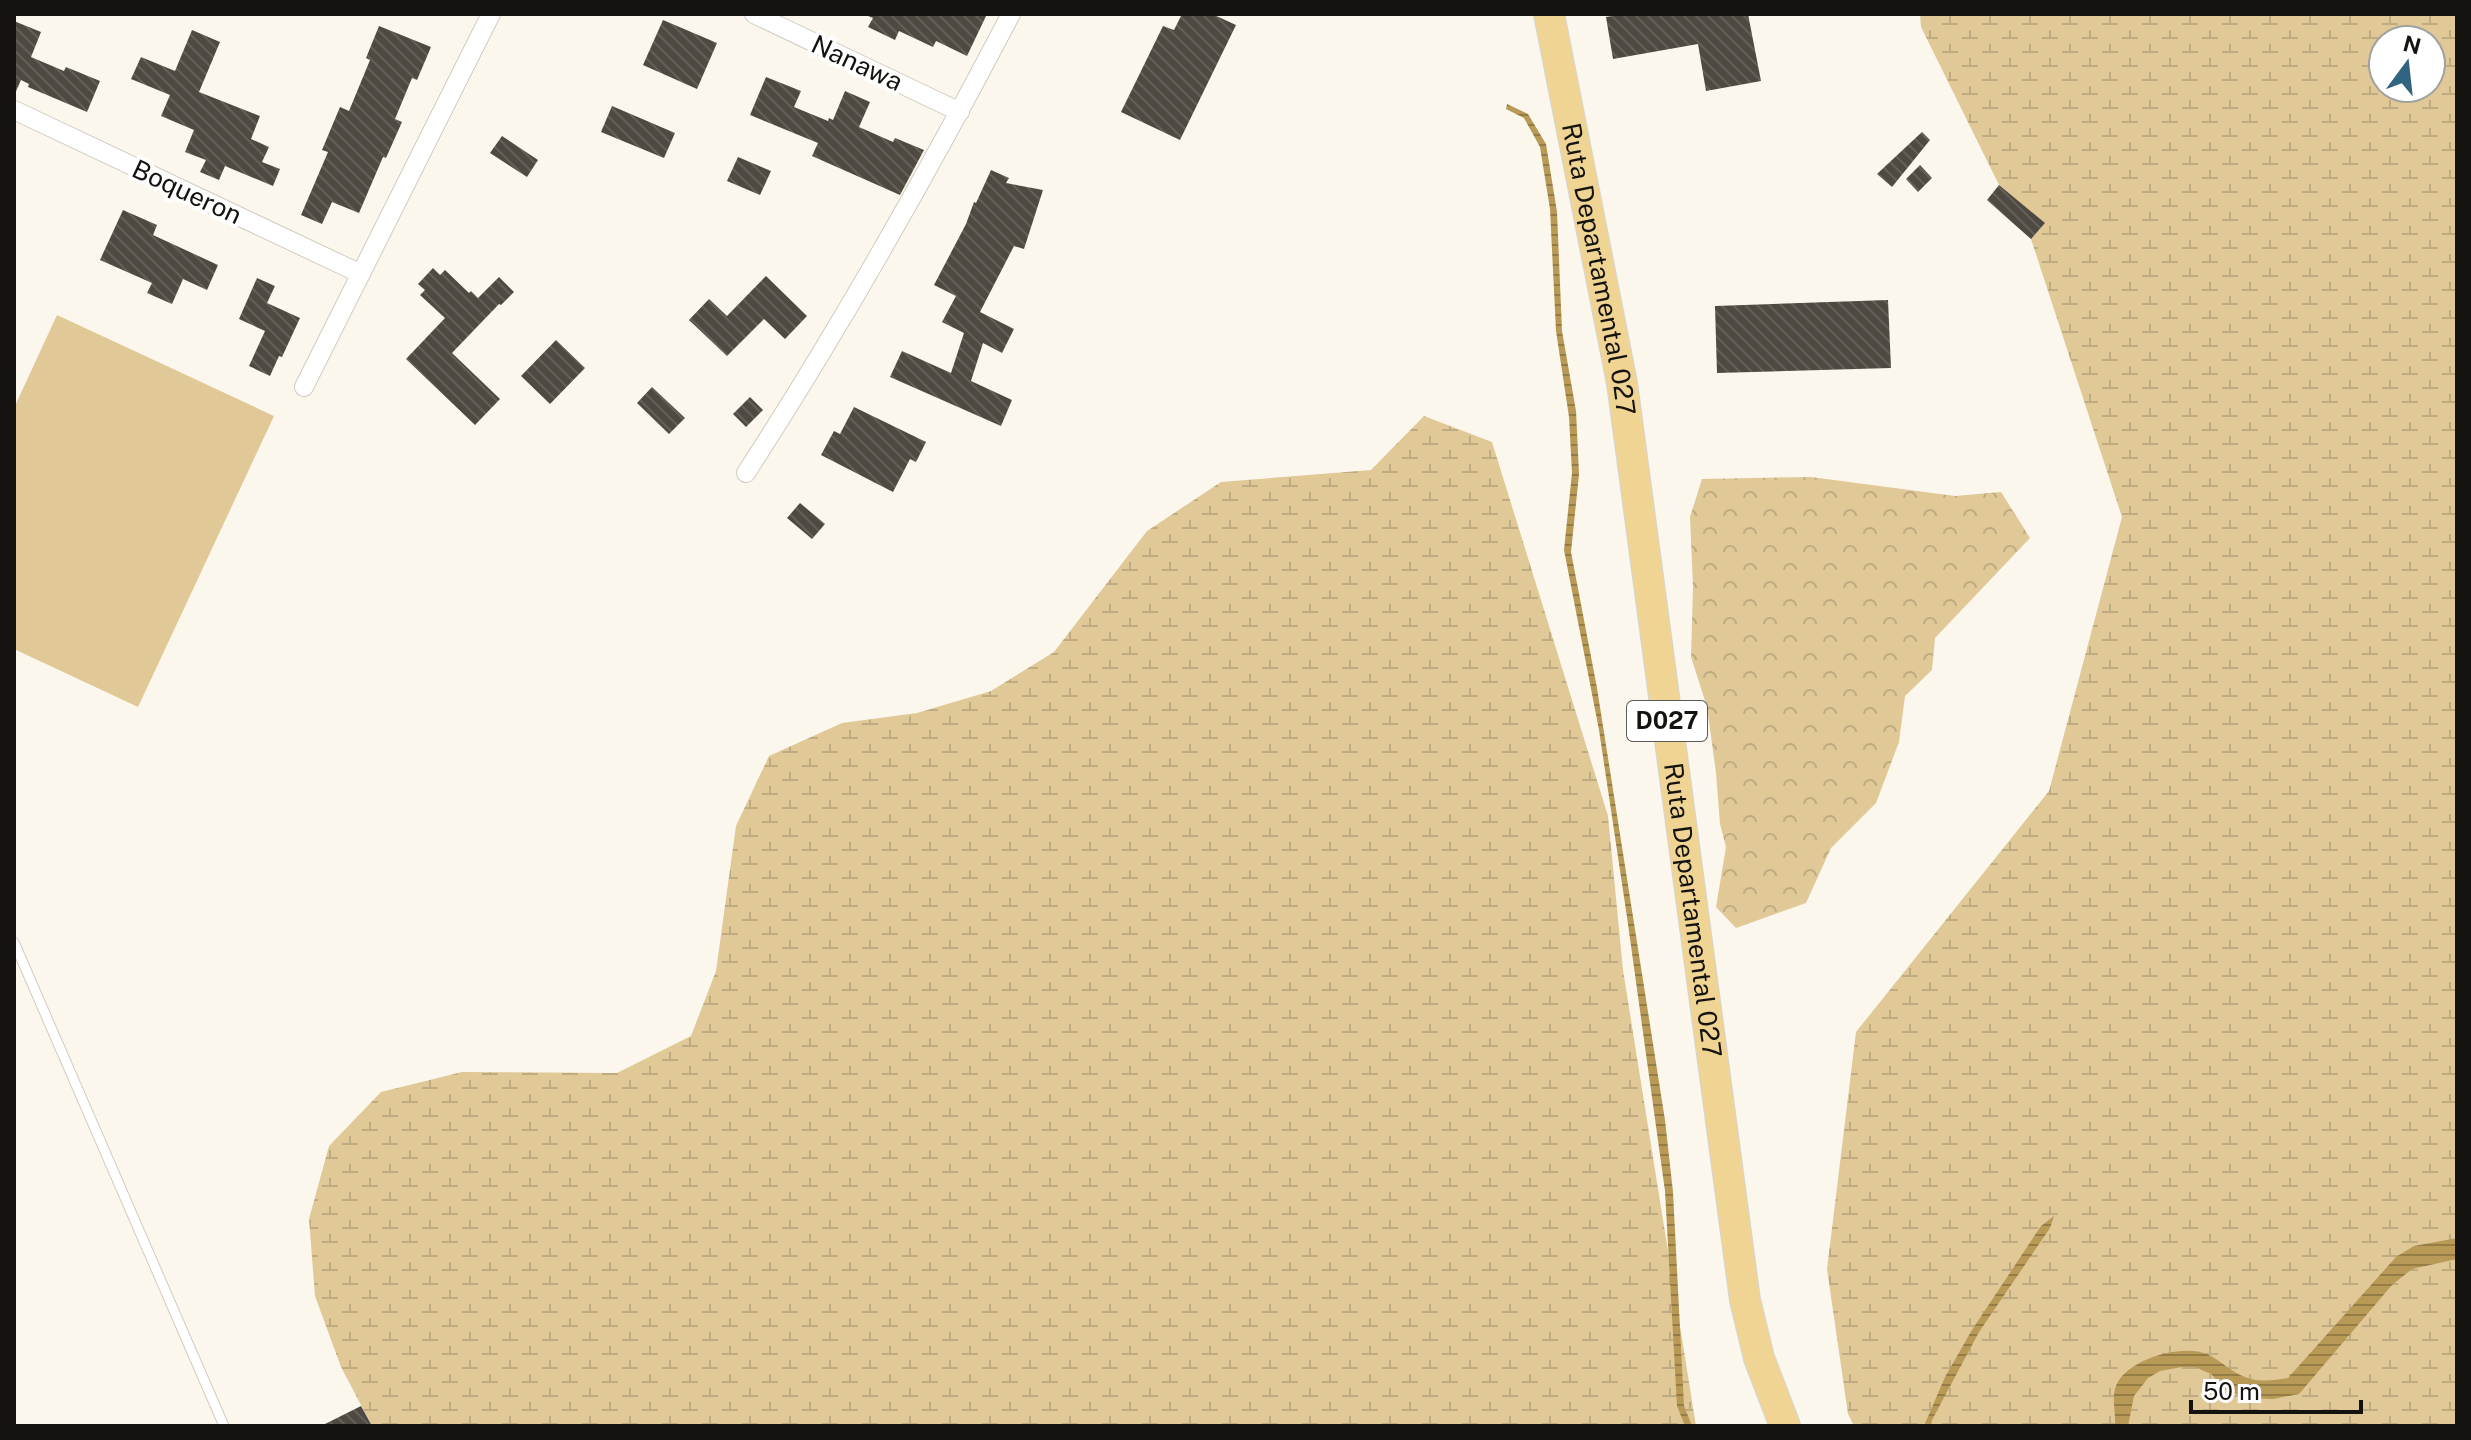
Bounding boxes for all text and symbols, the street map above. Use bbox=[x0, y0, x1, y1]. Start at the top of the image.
north arrow bbox=[2367, 24, 2447, 104]
street label: Nanawa bbox=[807, 28, 908, 97]
text: N bbox=[2400, 30, 2424, 59]
street label: Ruta Departamental 027 bbox=[1556, 120, 1642, 417]
street label: Boqueron bbox=[128, 153, 247, 230]
road number: D027 bbox=[1627, 701, 1707, 741]
street label: Ruta Departamental 027 bbox=[1658, 761, 1728, 1059]
scale bar bbox=[2191, 1364, 2361, 1414]
text: 50 m bbox=[2203, 1377, 2260, 1405]

